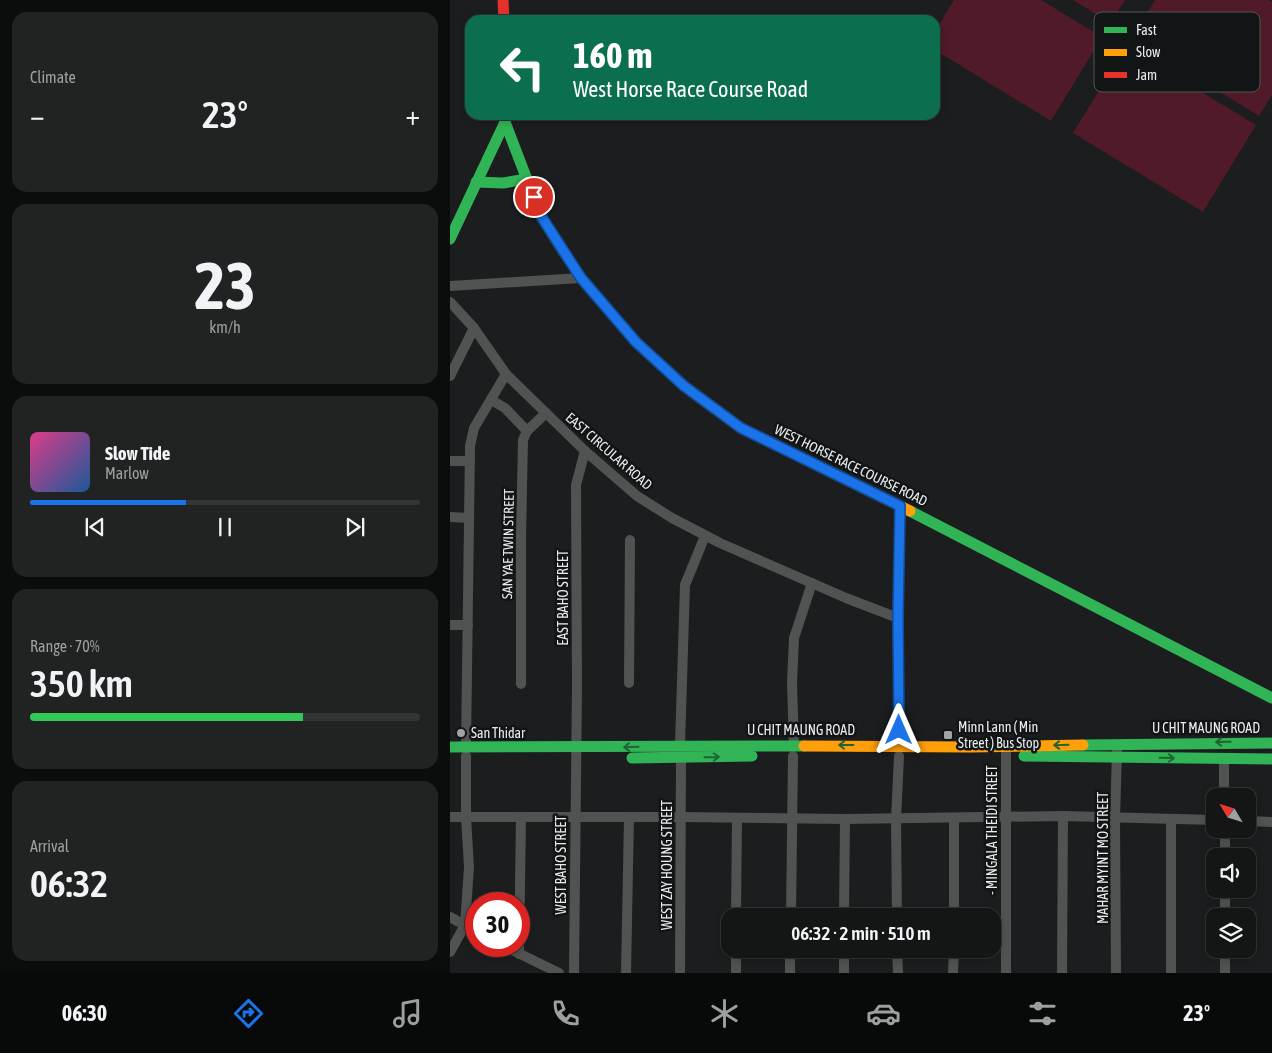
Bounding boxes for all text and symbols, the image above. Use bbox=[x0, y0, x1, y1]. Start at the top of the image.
legend bbox=[1094, 12, 1260, 92]
text: Fast bbox=[1136, 22, 1157, 38]
icon: left bbox=[490, 35, 555, 100]
text: 160 m bbox=[573, 35, 652, 75]
text: Slow bbox=[1136, 44, 1161, 60]
text: Jam bbox=[1136, 67, 1157, 83]
text: Climate bbox=[30, 68, 76, 86]
text: West Horse Race Course Road bbox=[573, 76, 808, 102]
text: 23° bbox=[202, 93, 248, 136]
text: − bbox=[30, 99, 45, 131]
text: + bbox=[405, 99, 420, 131]
pin bbox=[513, 176, 555, 218]
icon: arrive bbox=[520, 183, 548, 211]
text: 23 bbox=[194, 248, 256, 323]
text: km/h bbox=[209, 318, 241, 336]
street label: EAST CIRCULAR ROAD bbox=[563, 409, 655, 493]
street label: WEST HORSE RACE COURSE ROAD bbox=[772, 421, 930, 509]
text: Slow Tide bbox=[105, 442, 170, 464]
text: Marlow bbox=[105, 464, 149, 482]
street label: SAN YAE TWIN STREET bbox=[499, 489, 517, 599]
icon: previous bbox=[81, 513, 109, 541]
icon: pause bbox=[211, 513, 239, 541]
icon: next bbox=[341, 513, 369, 541]
street label: EAST BAHO STREET bbox=[555, 550, 571, 646]
text: Range · 70% bbox=[30, 637, 100, 655]
text: 350 km bbox=[30, 662, 133, 705]
position arrow bbox=[872, 703, 924, 755]
place label: Minn Lann ( Min Street ) Bus Stop bbox=[958, 719, 1040, 751]
street label: U CHIT MAUNG ROAD bbox=[1152, 720, 1260, 736]
street label: U CHIT MAUNG ROAD bbox=[747, 722, 855, 738]
place label: San Thidar bbox=[471, 725, 526, 741]
marker: San Thidar bbox=[455, 727, 467, 739]
marker: Minn Lann ( Min Street ) Bus Stop bbox=[942, 729, 954, 741]
one-way arrow bbox=[1216, 737, 1232, 747]
one-way arrow bbox=[838, 740, 854, 750]
one-way arrow bbox=[1053, 740, 1069, 749]
one-way arrow bbox=[624, 742, 640, 752]
one-way arrow bbox=[703, 752, 719, 762]
one-way arrow bbox=[1158, 753, 1174, 763]
street label: - MINGALA THEIDI STREET bbox=[984, 765, 1000, 895]
north arrow bbox=[1206, 788, 1256, 838]
map controls bbox=[1206, 788, 1256, 958]
street label: MAHAR MYINT MO STREET bbox=[1095, 792, 1111, 924]
street label: WEST ZAY HOUNG STREET bbox=[659, 800, 675, 930]
street label: WEST BAHO STREET bbox=[553, 816, 569, 914]
text: Arrival bbox=[30, 837, 69, 855]
button: sound bbox=[1206, 848, 1256, 898]
text: 06:32 bbox=[30, 862, 108, 905]
speed limit sign: 30 bbox=[465, 892, 530, 957]
button: layers bbox=[1206, 908, 1256, 958]
text: 06:32 · 2 min · 510 m bbox=[791, 922, 931, 944]
icon: directions bbox=[231, 996, 266, 1031]
icon: music bbox=[390, 996, 425, 1031]
icon: phone bbox=[548, 996, 583, 1031]
icon: climate bbox=[707, 996, 742, 1031]
icon: car bbox=[866, 996, 901, 1031]
icon: filters bbox=[1025, 996, 1060, 1031]
text: 06:30 bbox=[62, 1000, 107, 1026]
text: 23° bbox=[1183, 1000, 1210, 1026]

